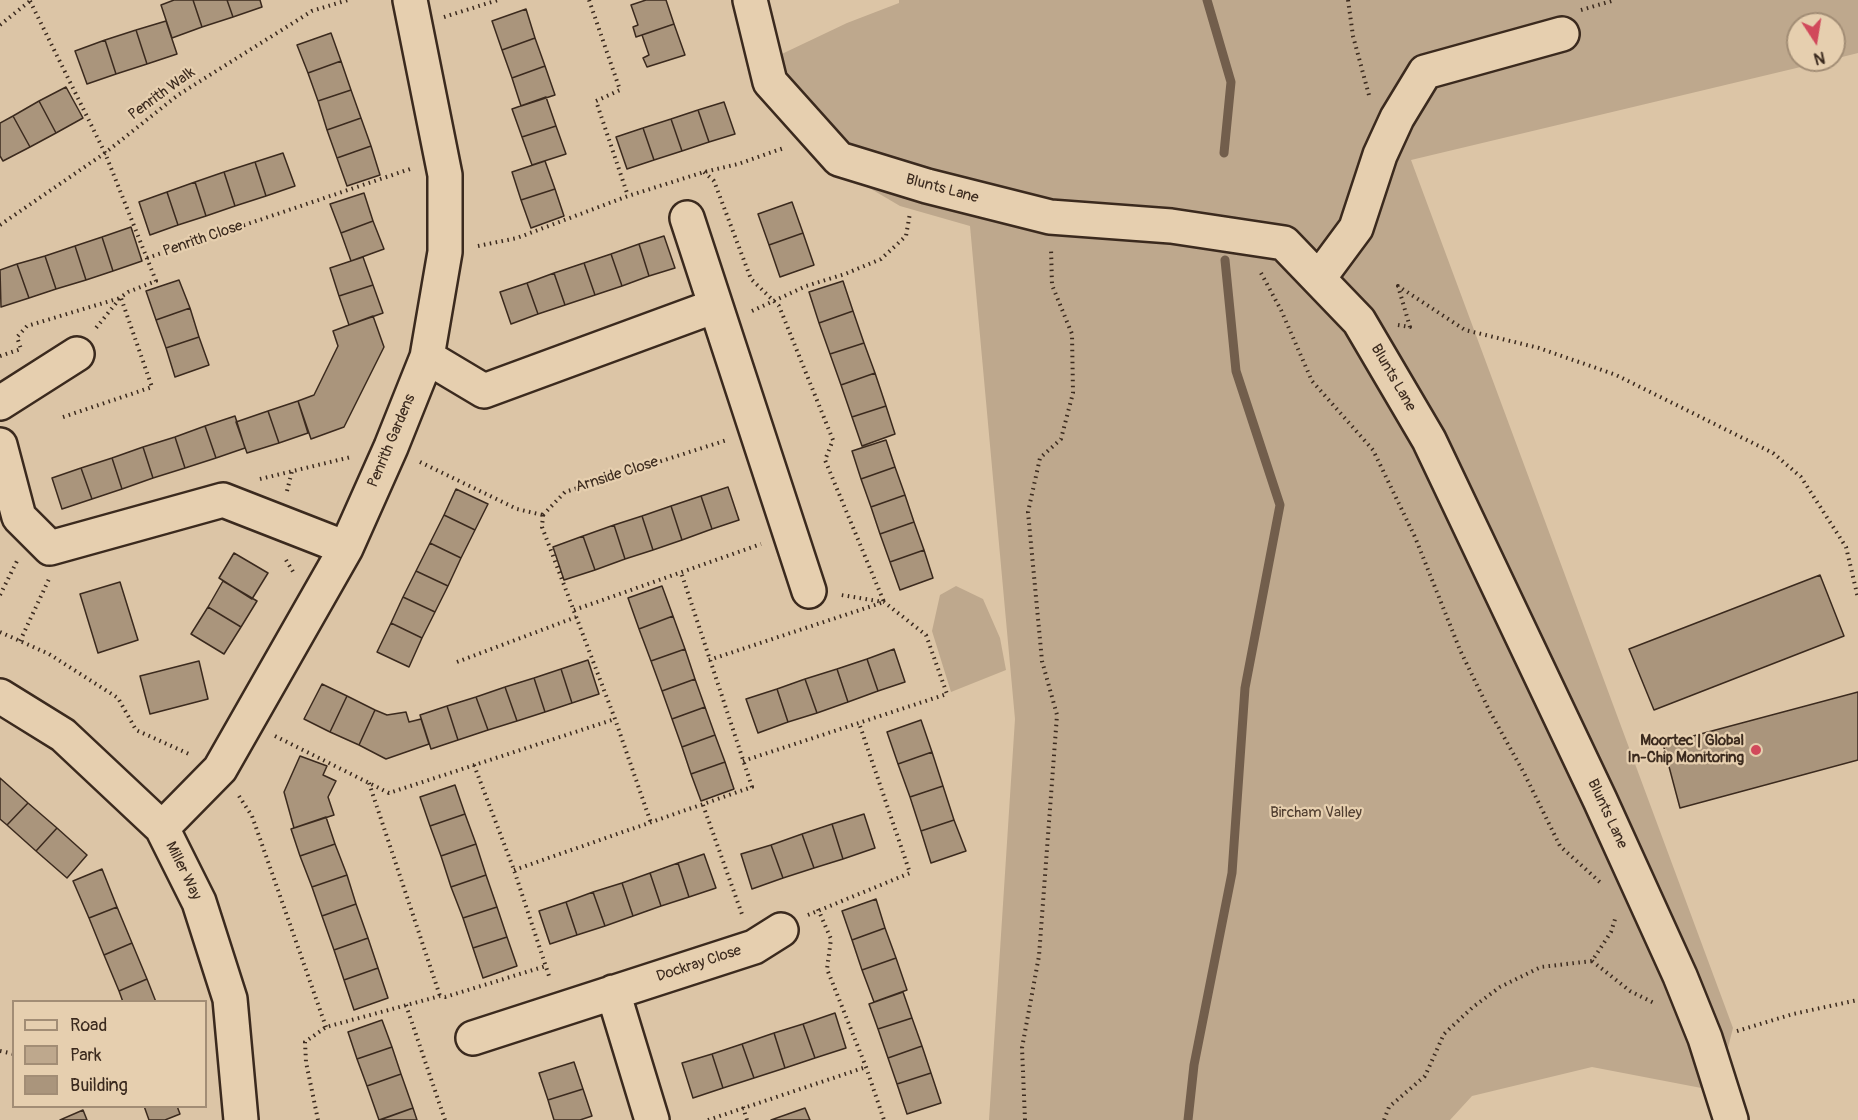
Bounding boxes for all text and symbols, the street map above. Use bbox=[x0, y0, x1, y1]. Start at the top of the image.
north arrow bbox=[1786, 12, 1846, 72]
text: N bbox=[1812, 47, 1827, 69]
street label: Penrith Walk bbox=[125, 64, 199, 124]
street label: Blunts Lane bbox=[904, 171, 980, 207]
street label: Penrith Close bbox=[161, 217, 245, 261]
street label: Blunts Lane bbox=[1367, 341, 1419, 415]
street label: Penrith Gardens bbox=[364, 392, 420, 490]
street label: Arnside Close bbox=[573, 453, 661, 497]
place label: Moortec | Global In-Chip Monitoring bbox=[1628, 732, 1744, 767]
marker: Moortec | Global In-Chip Monitoring bbox=[1749, 743, 1763, 757]
street label: Blunts Lane bbox=[1583, 776, 1631, 852]
park label: Bircham Valley bbox=[1270, 804, 1362, 822]
street label: Miller Way bbox=[161, 839, 205, 903]
street label: Dockray Close bbox=[654, 942, 744, 986]
legend bbox=[12, 1000, 207, 1108]
text: Road bbox=[70, 1014, 107, 1037]
text: Park bbox=[70, 1044, 102, 1067]
text: Building bbox=[70, 1074, 128, 1097]

